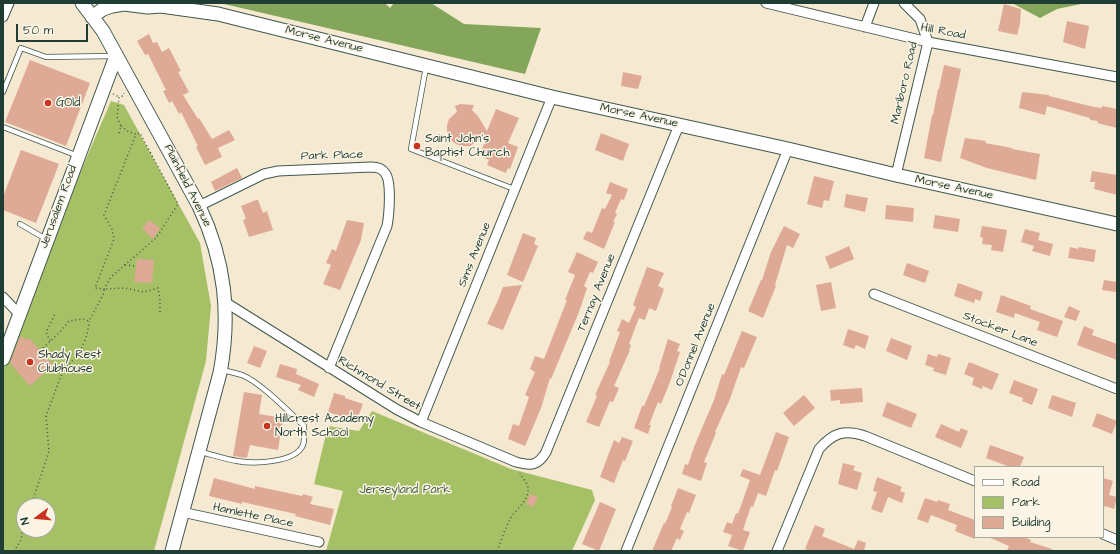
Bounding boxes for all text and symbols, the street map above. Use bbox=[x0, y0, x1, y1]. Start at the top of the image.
scale bar bbox=[18, 16, 90, 42]
street label: Hill Road bbox=[919, 21, 967, 43]
text: 50 m bbox=[23, 22, 53, 39]
street label: Morse Avenue bbox=[284, 23, 364, 57]
street label: Marlboro Road bbox=[889, 41, 921, 125]
place label: GOld bbox=[56, 96, 80, 110]
marker: GOld bbox=[43, 98, 53, 108]
street label: Morse Avenue bbox=[599, 101, 679, 131]
place label: Saint John's Baptist Church bbox=[425, 132, 509, 160]
marker: Saint John's Baptist Church bbox=[412, 141, 422, 151]
street label: Plainfield Avenue bbox=[160, 142, 214, 230]
street label: Park Place bbox=[301, 148, 363, 164]
street label: Jerusalem Road bbox=[37, 163, 81, 251]
street label: Morse Avenue bbox=[914, 173, 994, 203]
street label: Sims Avenue bbox=[455, 220, 495, 290]
street label: Ternay Avenue bbox=[575, 252, 619, 334]
street label: O'Donnel Avenue bbox=[673, 301, 719, 389]
street label: Stocker Lane bbox=[960, 309, 1040, 351]
place label: Shady Rest Clubhouse bbox=[38, 348, 101, 376]
street label: Richmond Street bbox=[335, 354, 423, 414]
marker: Shady Rest Clubhouse bbox=[25, 357, 35, 367]
place label: Hillcrest Academy North School bbox=[275, 412, 374, 440]
marker: Hillcrest Academy North School bbox=[262, 421, 272, 431]
legend bbox=[974, 466, 1104, 538]
text: Road bbox=[1012, 474, 1040, 491]
park label: Jerseyland Park bbox=[359, 483, 451, 497]
text: Park bbox=[1012, 494, 1040, 511]
north arrow bbox=[16, 498, 56, 538]
street label: Hamlette Place bbox=[211, 500, 295, 532]
text: Building bbox=[1012, 514, 1050, 531]
text: N bbox=[17, 516, 33, 527]

